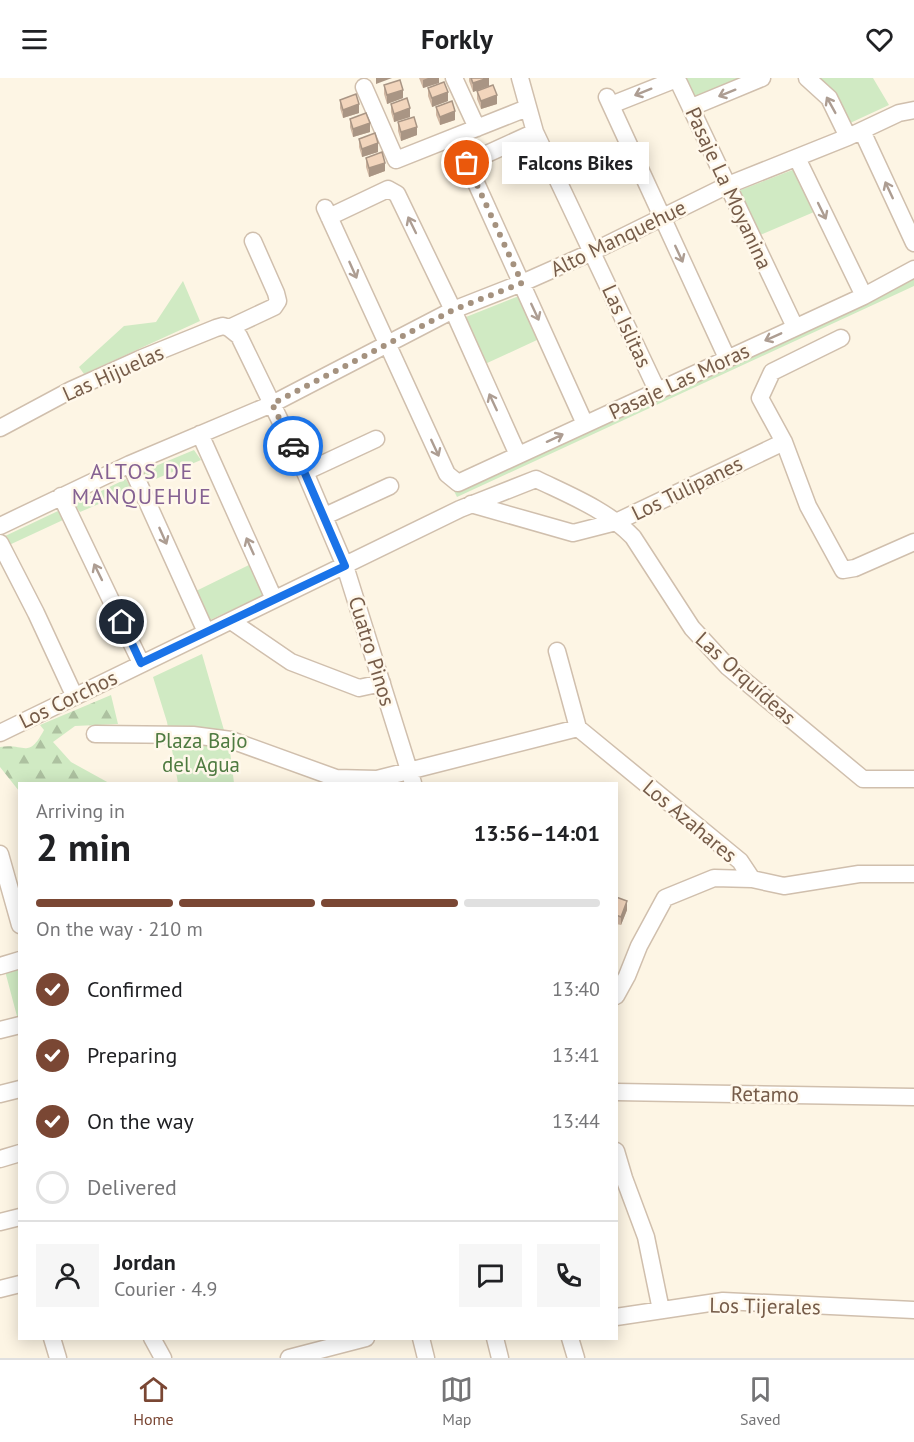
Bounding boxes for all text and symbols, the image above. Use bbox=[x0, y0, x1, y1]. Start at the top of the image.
text: Forkly bbox=[421, 22, 493, 56]
icon: menu bbox=[18, 23, 51, 56]
icon: heart bbox=[863, 23, 896, 56]
one-way arrow bbox=[634, 87, 653, 98]
one-way arrow bbox=[718, 88, 737, 99]
one-way arrow bbox=[825, 97, 837, 114]
street label: Pasaje La Moyanina bbox=[680, 103, 778, 273]
pin bbox=[441, 137, 492, 188]
callout: Falcons Bikes bbox=[503, 142, 650, 184]
icon: bag bbox=[450, 146, 483, 179]
text: Falcons Bikes bbox=[518, 150, 633, 176]
one-way arrow bbox=[883, 181, 895, 199]
street label: Alto Manquehue bbox=[546, 194, 690, 282]
one-way arrow bbox=[817, 202, 829, 220]
one-way arrow bbox=[405, 216, 417, 234]
one-way arrow bbox=[673, 244, 685, 262]
one-way arrow bbox=[348, 261, 360, 279]
street label: Las Islitas bbox=[596, 280, 658, 372]
one-way arrow bbox=[529, 302, 541, 320]
one-way arrow bbox=[764, 333, 782, 344]
street label: Pasaje Las Moras bbox=[604, 337, 754, 425]
street label: Las Hijuelas bbox=[58, 339, 168, 407]
one-way arrow bbox=[487, 393, 499, 411]
courier bbox=[263, 416, 323, 476]
icon: car bbox=[277, 430, 310, 463]
one-way arrow bbox=[545, 431, 563, 443]
one-way arrow bbox=[429, 438, 441, 456]
street label: Los Tulipanes bbox=[627, 450, 747, 526]
district label: ALTOS DE MANQUEHUE bbox=[72, 457, 212, 510]
one-way arrow bbox=[157, 527, 169, 545]
one-way arrow bbox=[244, 537, 255, 555]
one-way arrow bbox=[92, 564, 104, 581]
street label: Cuatro Pinos bbox=[343, 593, 401, 709]
pin bbox=[96, 596, 147, 647]
icon: home bbox=[105, 605, 138, 638]
street label: Las Orquídeas bbox=[690, 626, 802, 730]
street label: Los Corchos bbox=[14, 664, 122, 734]
park label: Plaza Bajo del Agua bbox=[154, 727, 248, 778]
street label: Los Azahares bbox=[637, 774, 743, 868]
text: Arriving in bbox=[36, 798, 125, 824]
text: 13:56–14:01 bbox=[474, 819, 600, 847]
text: 2 min bbox=[36, 821, 131, 872]
text: On the way · 210 m bbox=[36, 916, 203, 942]
icon: check bbox=[36, 973, 69, 1006]
text: Confirmed bbox=[87, 975, 183, 1003]
text: 13:40 bbox=[552, 976, 600, 1002]
icon: check bbox=[36, 1039, 69, 1072]
text: Preparing bbox=[87, 1041, 177, 1069]
text: 13:41 bbox=[552, 1042, 600, 1068]
street label: Retamo bbox=[731, 1080, 799, 1108]
icon: check bbox=[36, 1105, 69, 1138]
text: On the way bbox=[87, 1107, 194, 1135]
text: 13:44 bbox=[552, 1108, 600, 1134]
text: Delivered bbox=[87, 1173, 177, 1201]
button: person bbox=[36, 1244, 99, 1307]
button: chat bbox=[459, 1244, 522, 1307]
button: phone bbox=[537, 1244, 600, 1307]
text: Jordan bbox=[114, 1248, 176, 1276]
text: Courier · 4.9 bbox=[114, 1276, 217, 1302]
street label: Los Tijerales bbox=[709, 1292, 821, 1320]
tab: Home bbox=[133, 1373, 174, 1429]
tab: Map bbox=[440, 1373, 473, 1429]
tab: Saved bbox=[740, 1373, 781, 1429]

